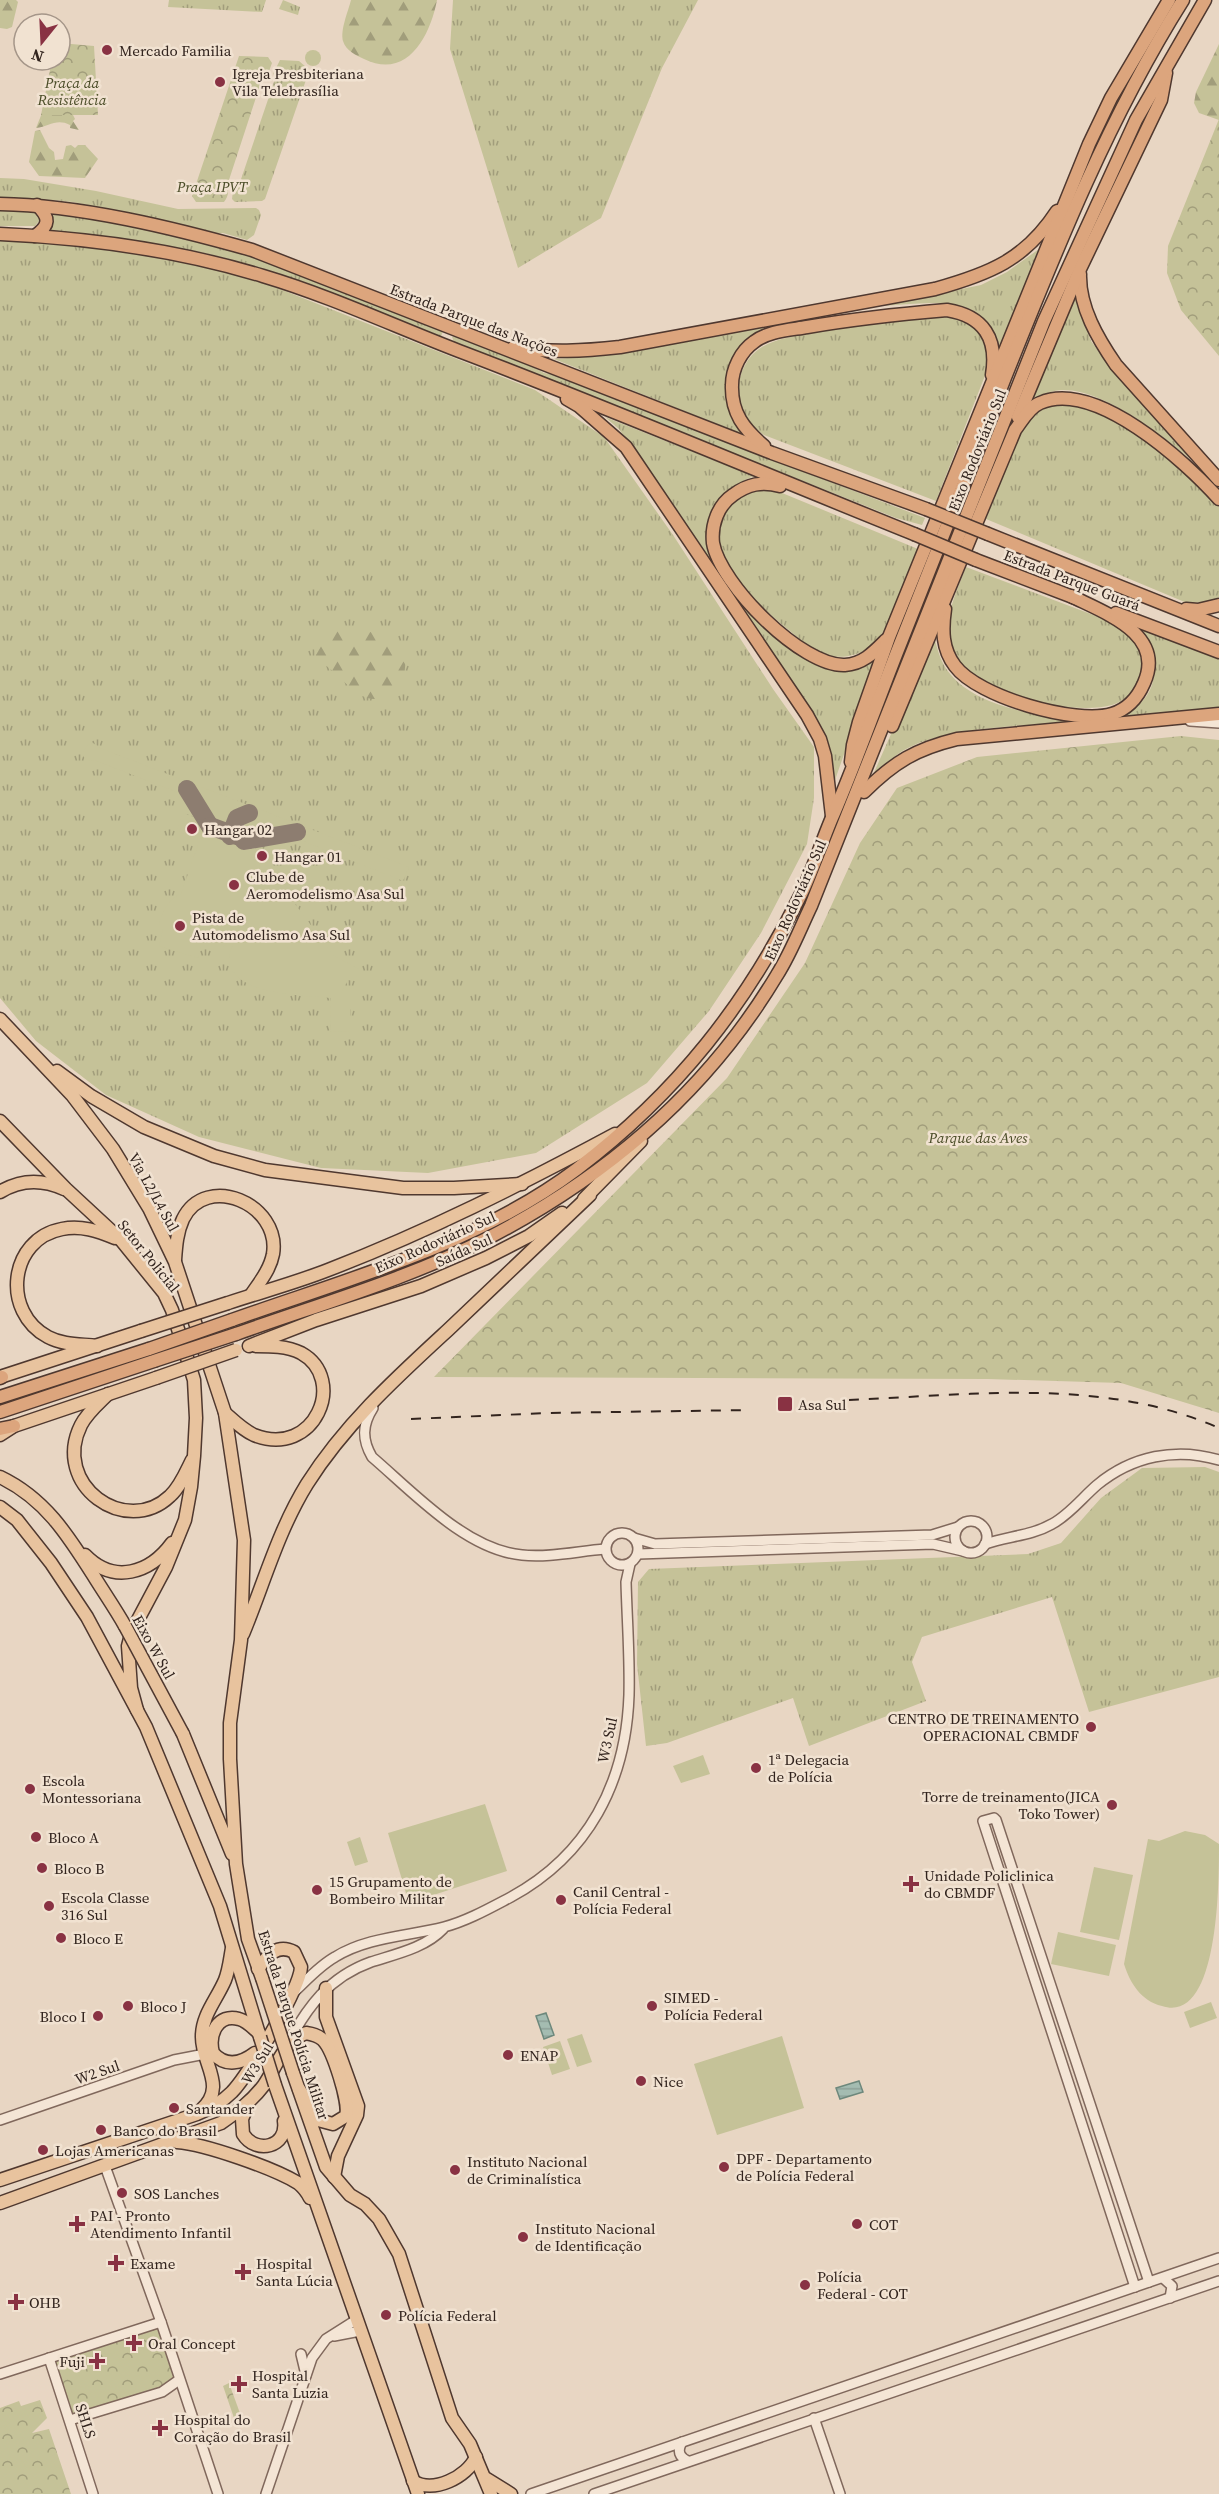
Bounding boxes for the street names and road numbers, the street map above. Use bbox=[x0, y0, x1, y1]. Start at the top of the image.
street label: Estrada Parque das Nações bbox=[387, 278, 561, 362]
street label: Eixo Rodoviário Sul bbox=[943, 385, 1011, 514]
street label: Estrada Parque Guará bbox=[1001, 544, 1144, 616]
street label: Eixo Rodoviário Sul bbox=[759, 836, 831, 964]
street label: Via L2/L4 Sul bbox=[124, 1149, 185, 1236]
street label: Eixo Rodoviário Sul bbox=[371, 1206, 499, 1278]
street label: Setor Policial bbox=[113, 1215, 185, 1297]
street label: Saída Sul bbox=[432, 1228, 496, 1272]
street label: Eixo W Sul bbox=[128, 1611, 181, 1683]
street label: W3 Sul bbox=[592, 1715, 622, 1765]
street label: Estrada Parque Polícia Militar bbox=[253, 1927, 335, 2123]
street label: W3 Sul bbox=[236, 2037, 278, 2088]
street label: W2 Sul bbox=[72, 2054, 123, 2089]
street label: SHLS bbox=[70, 2401, 102, 2442]

